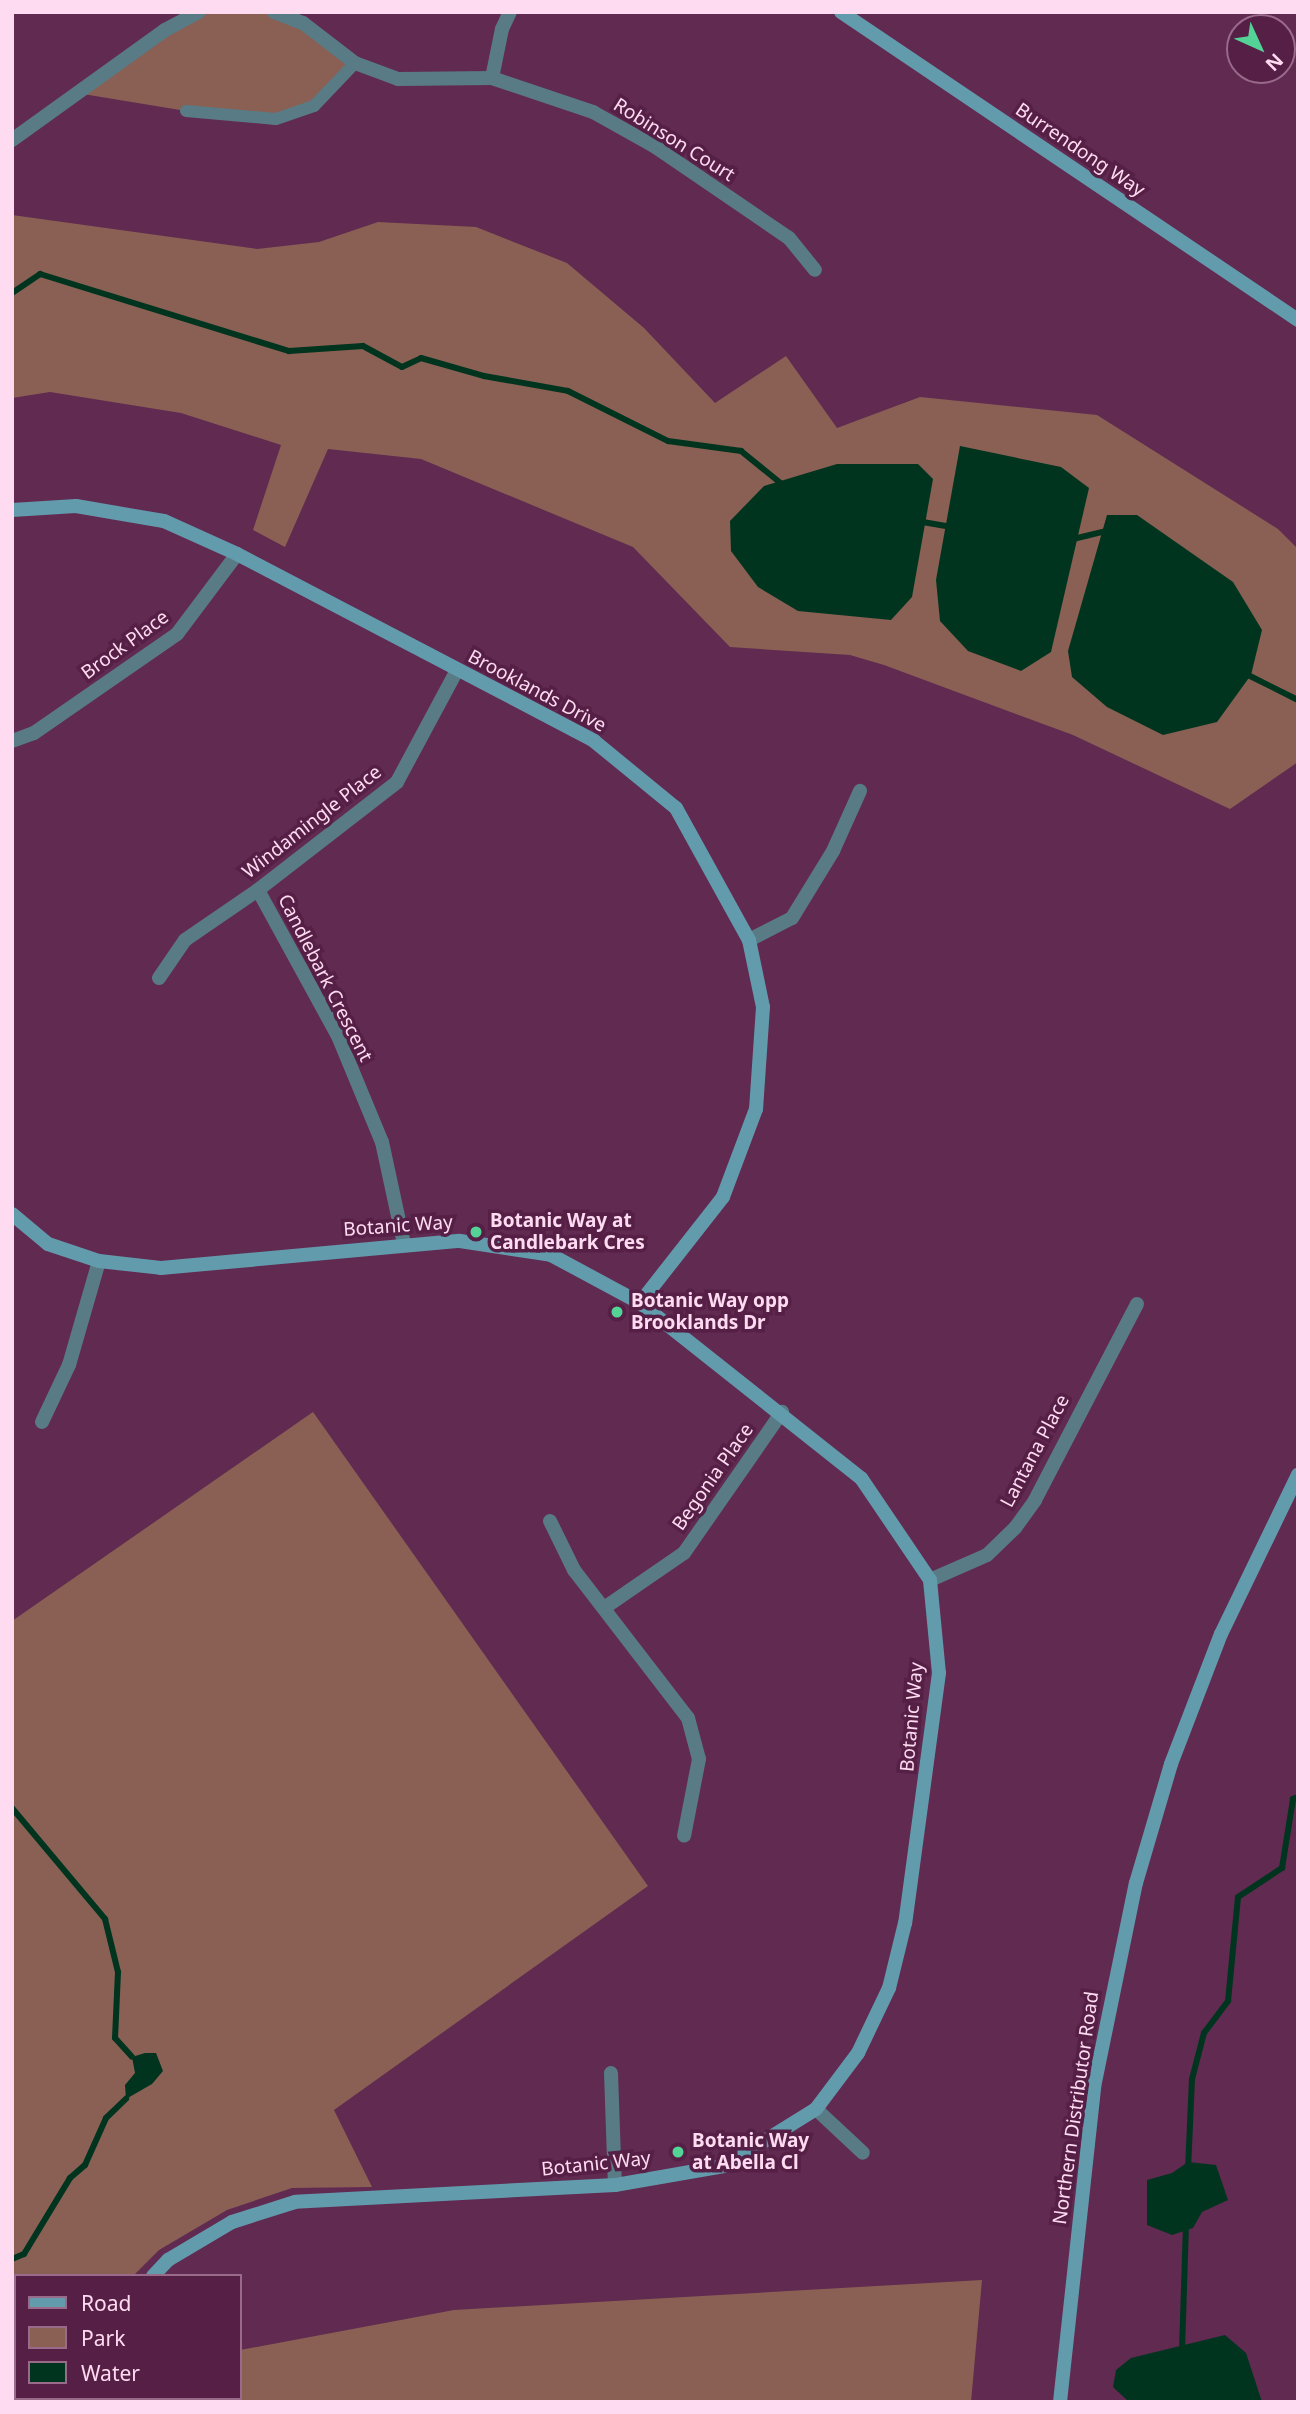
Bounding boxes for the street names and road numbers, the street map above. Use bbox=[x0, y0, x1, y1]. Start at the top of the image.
street label: Robinson Court bbox=[609, 94, 739, 186]
street label: Burrendong Way bbox=[1011, 98, 1149, 202]
street label: Brock Place bbox=[77, 606, 173, 684]
street label: Brooklands Drive bbox=[464, 645, 610, 737]
street label: Windamingle Place bbox=[238, 761, 386, 883]
street label: Candlebark Crescent bbox=[273, 891, 377, 1065]
street label: Botanic Way bbox=[342, 1211, 454, 1241]
street label: Lantana Place bbox=[996, 1391, 1074, 1511]
street label: Begonia Place bbox=[668, 1419, 758, 1535]
street label: Botanic Way bbox=[896, 1661, 928, 1773]
street label: Northern Distributor Road bbox=[1048, 1990, 1104, 2226]
street label: Botanic Way bbox=[540, 2147, 652, 2181]

